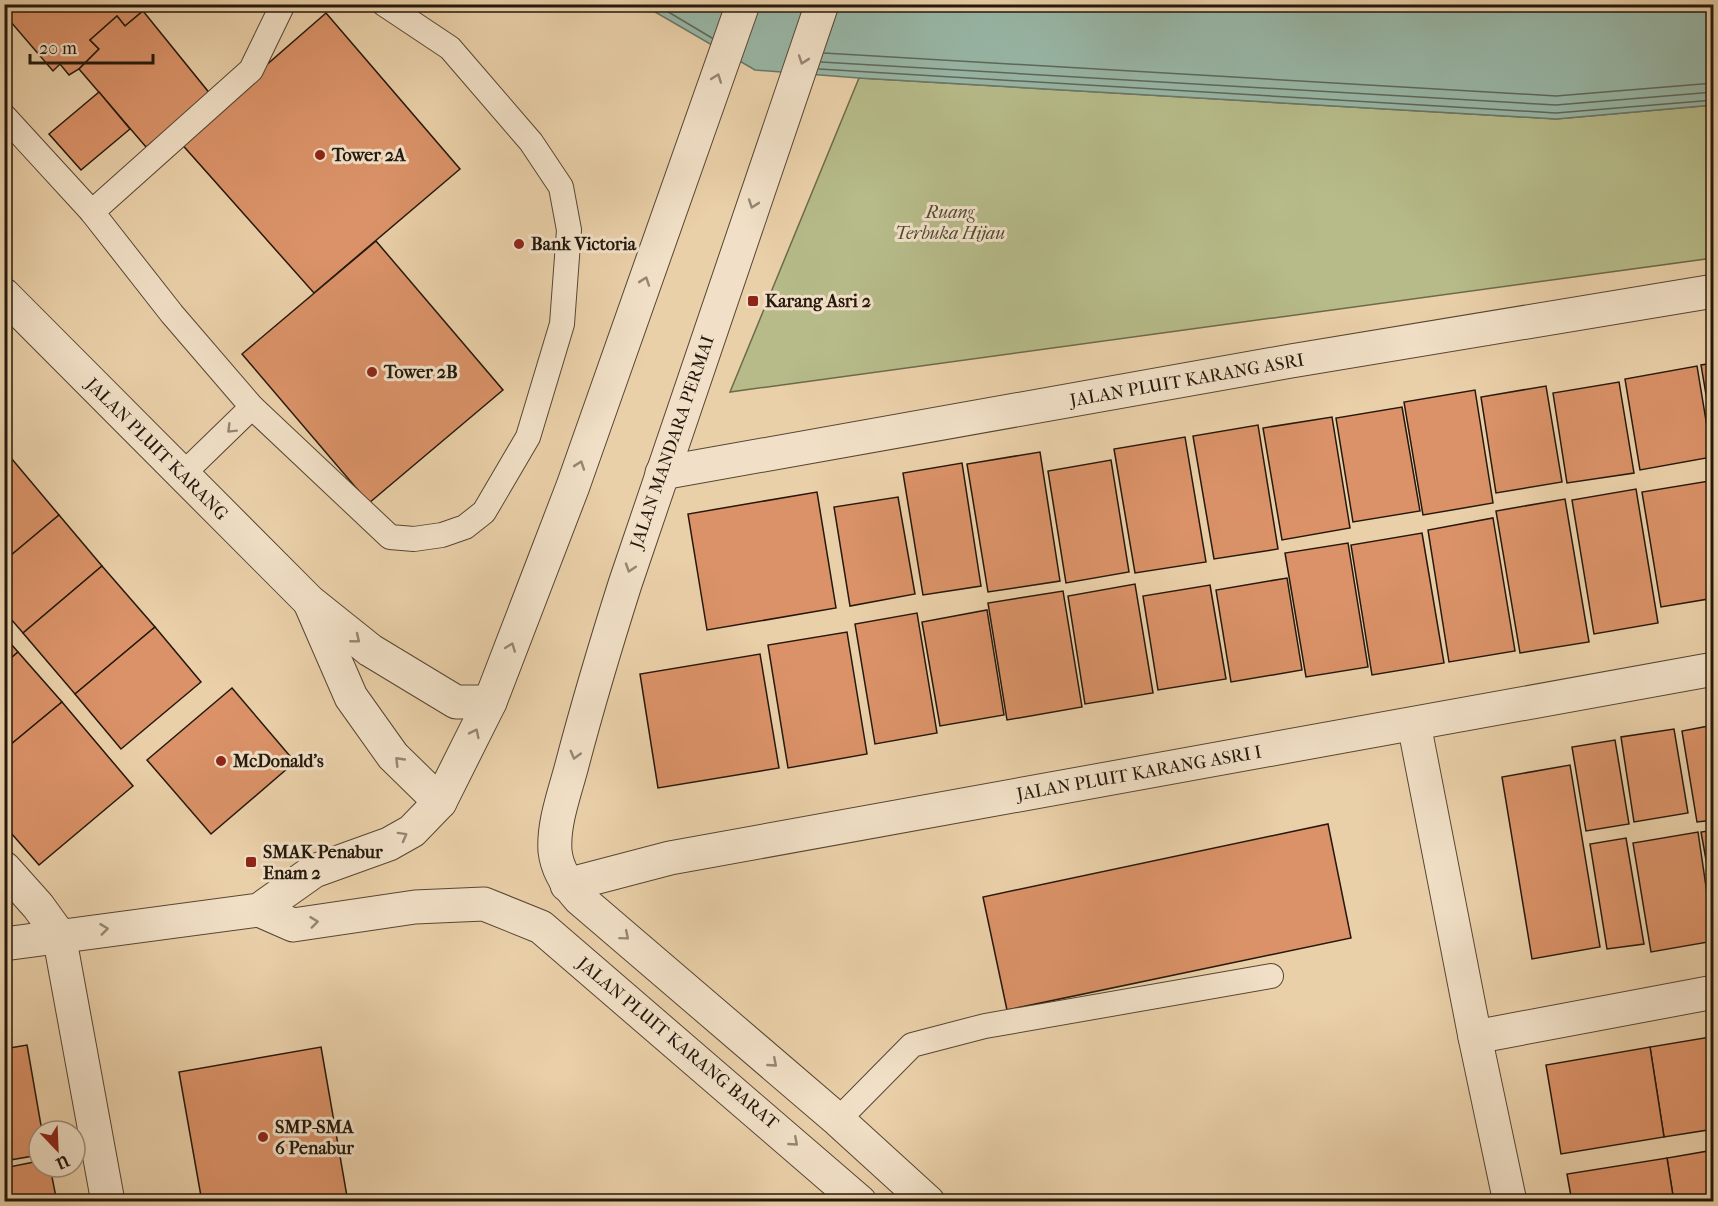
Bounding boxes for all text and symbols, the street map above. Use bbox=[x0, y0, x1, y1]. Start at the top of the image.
scale bar bbox=[30, 27, 153, 65]
text: 20 m bbox=[39, 38, 77, 59]
one-way arrow bbox=[798, 54, 810, 65]
one-way arrow bbox=[709, 73, 722, 83]
place label: Tower 2A bbox=[331, 145, 407, 166]
marker: Tower 2A bbox=[313, 148, 327, 162]
one-way arrow bbox=[748, 198, 761, 209]
park label: Ruang Terbuka Hijau bbox=[895, 202, 1005, 244]
place label: Bank Victoria bbox=[531, 234, 637, 255]
marker: Bank Victoria bbox=[512, 237, 526, 251]
one-way arrow bbox=[637, 276, 650, 287]
place label: Karang Asri 2 bbox=[765, 291, 871, 312]
marker: Karang Asri 2 bbox=[746, 294, 760, 308]
street label: JALAN MANDARA PERMAI bbox=[625, 333, 719, 553]
street label: JALAN PLUIT KARANG ASRI bbox=[1066, 350, 1306, 412]
place label: Tower 2B bbox=[383, 362, 458, 383]
marker: Tower 2B bbox=[365, 365, 379, 379]
street label: JALAN PLUIT KARANG bbox=[80, 372, 232, 525]
one-way arrow bbox=[228, 421, 239, 432]
one-way arrow bbox=[573, 460, 586, 471]
one-way arrow bbox=[625, 562, 637, 573]
one-way arrow bbox=[349, 631, 360, 642]
one-way arrow bbox=[504, 642, 516, 653]
one-way arrow bbox=[467, 728, 479, 739]
street label: JALAN PLUIT KARANG ASRI I bbox=[1013, 742, 1263, 806]
one-way arrow bbox=[569, 749, 582, 759]
place label: McDonald's bbox=[232, 751, 324, 772]
marker: McDonald's bbox=[214, 754, 228, 768]
one-way arrow bbox=[395, 758, 406, 769]
one-way arrow bbox=[397, 832, 407, 843]
place label: SMAK Penabur Enam 2 bbox=[263, 842, 383, 884]
marker: SMAK Penabur Enam 2 bbox=[244, 855, 258, 869]
one-way arrow bbox=[310, 916, 319, 929]
one-way arrow bbox=[99, 924, 108, 936]
one-way arrow bbox=[618, 929, 629, 940]
street label: JALAN PLUIT KARANG BARAT bbox=[571, 952, 783, 1134]
one-way arrow bbox=[766, 1056, 777, 1067]
place label: SMP-SMA 6 Penabur bbox=[275, 1117, 355, 1159]
north arrow bbox=[27, 1119, 87, 1179]
marker: SMP-SMA 6 Penabur bbox=[256, 1130, 270, 1144]
one-way arrow bbox=[787, 1135, 798, 1146]
text: U bbox=[53, 1151, 73, 1174]

